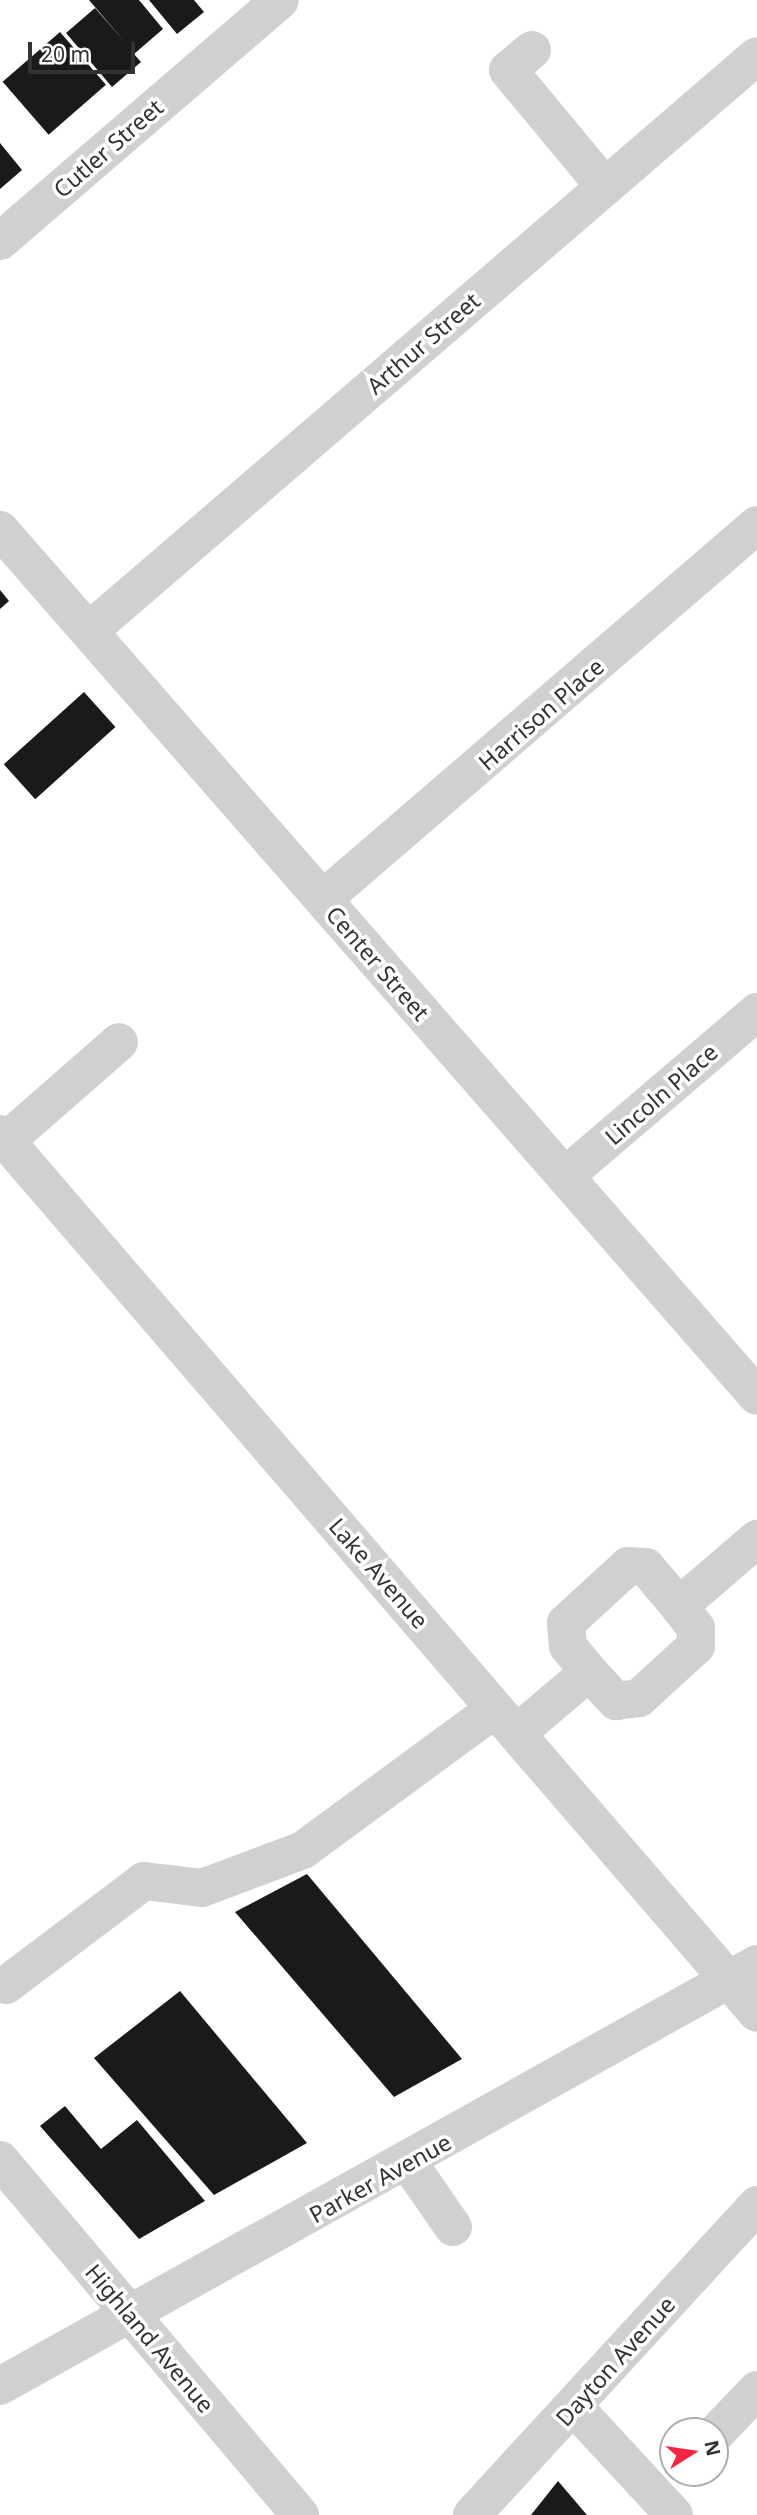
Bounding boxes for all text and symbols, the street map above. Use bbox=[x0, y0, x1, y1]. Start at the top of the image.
scale bar bbox=[32, 28, 138, 72]
text: 20 m bbox=[41, 40, 90, 68]
street label: Cutler Street bbox=[48, 93, 168, 203]
street label: Arthur Street bbox=[361, 286, 485, 400]
street label: Harrison Place bbox=[473, 652, 609, 776]
street label: Center Street bbox=[321, 900, 435, 1026]
street label: Lincoln Place bbox=[599, 1038, 723, 1150]
street label: Lake Avenue bbox=[324, 1512, 434, 1634]
street label: Parker Avenue bbox=[304, 2128, 456, 2228]
street label: Highland Avenue bbox=[80, 2258, 220, 2418]
street label: Dayton Avenue bbox=[550, 2291, 680, 2431]
north arrow bbox=[659, 2417, 729, 2487]
text: N bbox=[698, 2438, 727, 2458]

